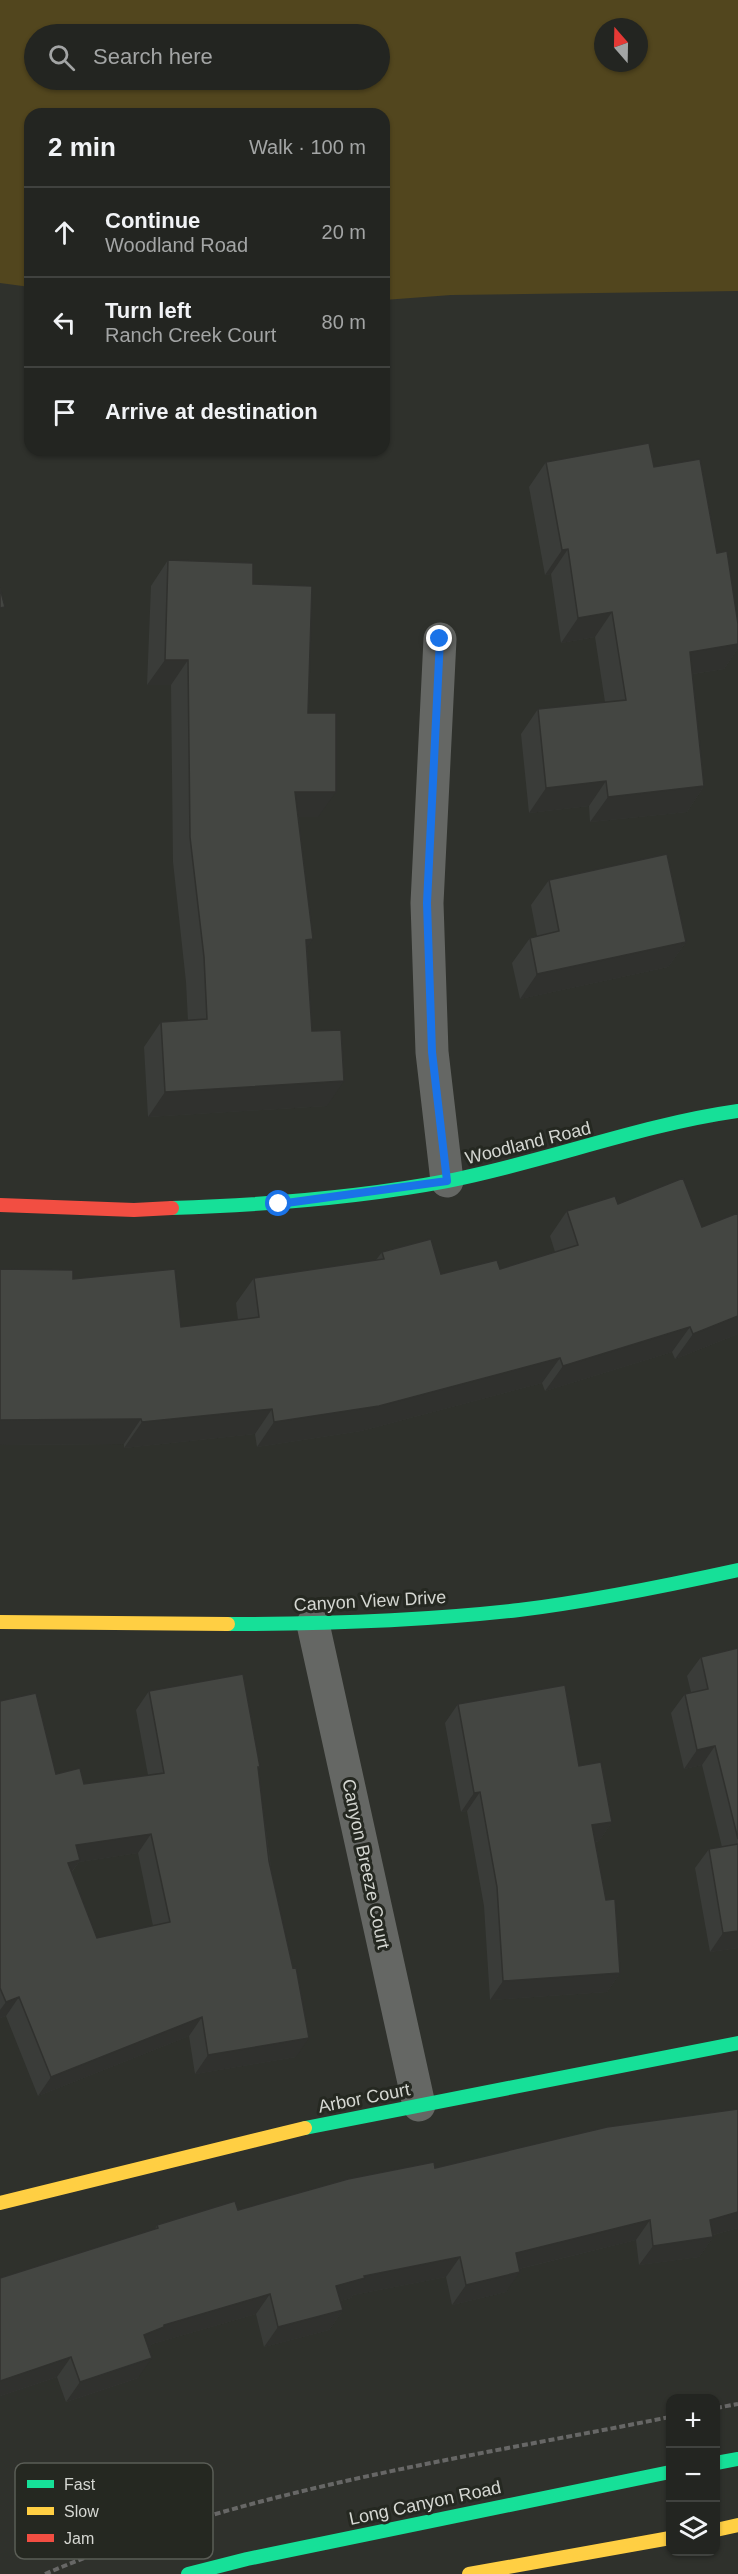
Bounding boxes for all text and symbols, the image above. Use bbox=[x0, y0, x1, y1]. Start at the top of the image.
north arrow bbox=[594, 18, 648, 72]
search box bbox=[24, 24, 390, 90]
icon: search bbox=[45, 41, 78, 74]
text: Search here bbox=[93, 44, 213, 69]
text: 2 min bbox=[48, 132, 116, 162]
text: Walk · 100 m bbox=[249, 136, 366, 158]
text: Continue bbox=[105, 208, 200, 233]
icon: ahead bbox=[48, 216, 81, 249]
text: 20 m bbox=[322, 221, 366, 243]
text: Woodland Road bbox=[105, 234, 248, 256]
text: Turn left bbox=[105, 298, 191, 323]
icon: left bbox=[48, 306, 81, 339]
text: 80 m bbox=[322, 311, 366, 333]
text: Ranch Creek Court bbox=[105, 324, 276, 346]
icon: arrive bbox=[48, 396, 81, 429]
text: Arrive at destination bbox=[105, 399, 318, 424]
route end bbox=[426, 625, 452, 651]
street label: Woodland Road bbox=[463, 1118, 593, 1168]
route start bbox=[265, 1190, 291, 1216]
street label: Canyon View Drive bbox=[293, 1587, 447, 1615]
street label: Canyon Breeze Court bbox=[338, 1777, 394, 1951]
street label: Arbor Court bbox=[316, 2079, 412, 2117]
map controls bbox=[666, 2394, 720, 2556]
button: + bbox=[666, 2394, 720, 2448]
button: − bbox=[666, 2448, 720, 2502]
legend bbox=[15, 2463, 213, 2559]
text: Fast bbox=[64, 2476, 96, 2493]
street label: Long Canyon Road bbox=[347, 2477, 503, 2529]
button: layers bbox=[666, 2502, 720, 2556]
text: Slow bbox=[64, 2503, 99, 2520]
text: Jam bbox=[64, 2530, 94, 2547]

